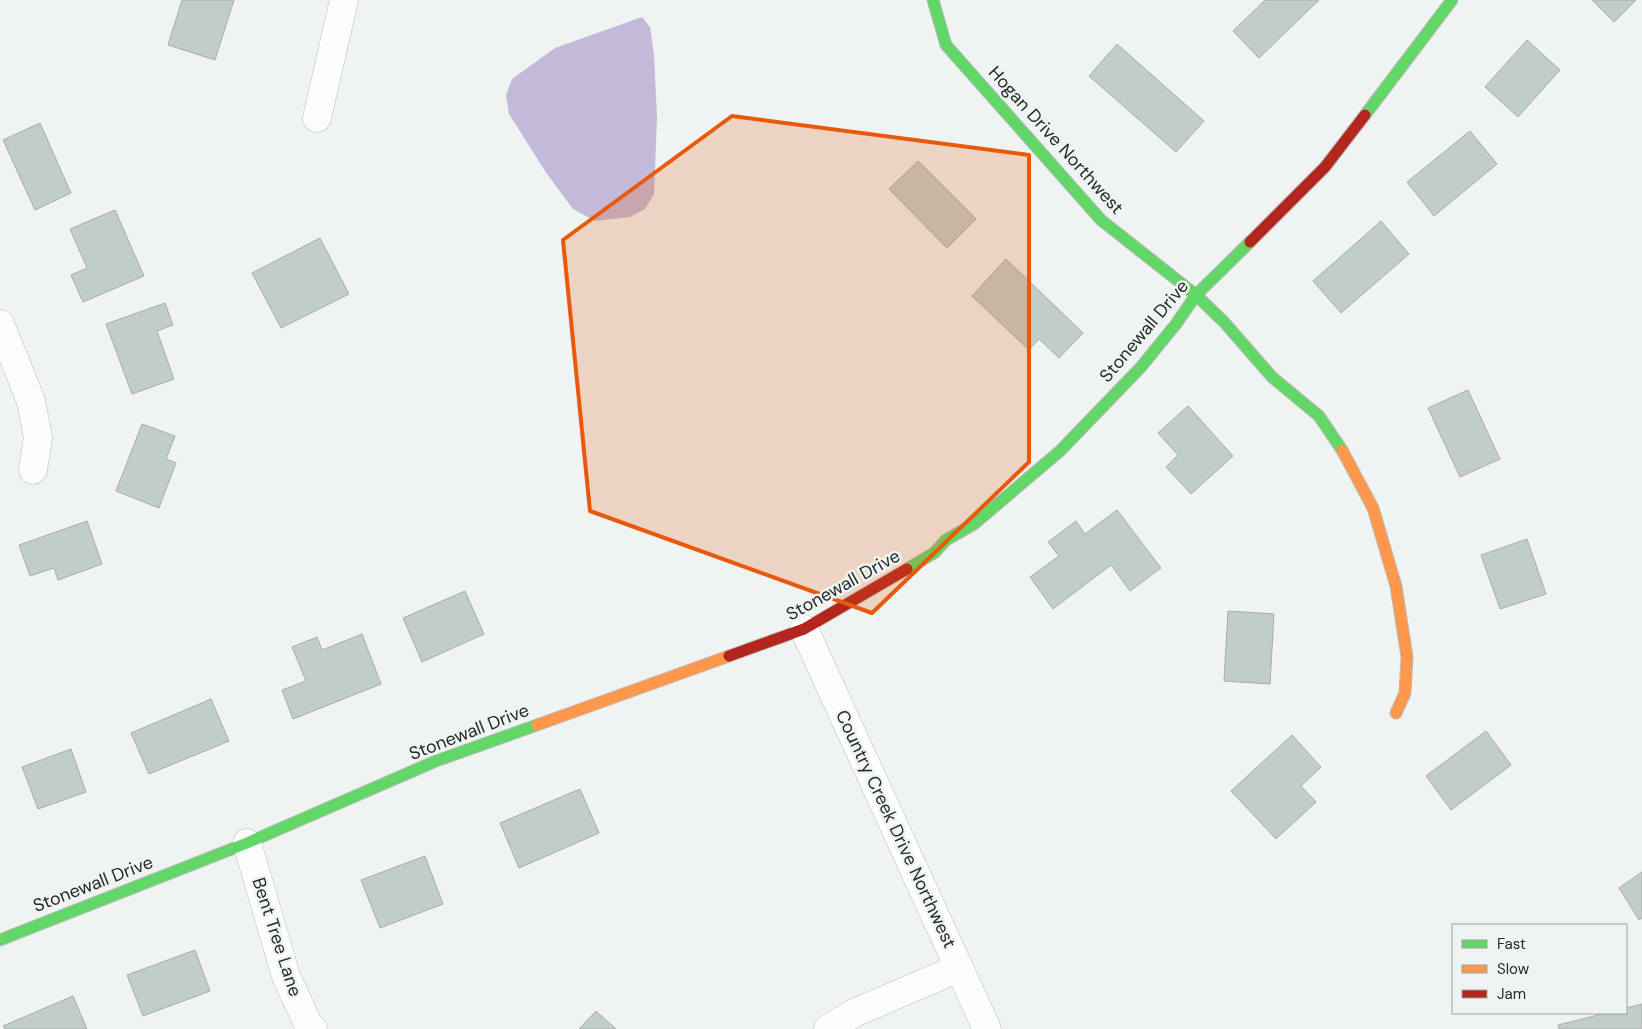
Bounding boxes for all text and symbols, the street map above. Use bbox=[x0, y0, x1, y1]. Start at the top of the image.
street label: Hogan Drive Northwest bbox=[983, 61, 1129, 219]
street label: Stonewall Drive bbox=[1094, 275, 1194, 387]
street label: Stonewall Drive bbox=[782, 544, 904, 626]
street label: Stonewall Drive bbox=[406, 698, 532, 766]
street label: Country Creek Drive Northwest bbox=[830, 706, 962, 952]
street label: Stonewall Drive bbox=[30, 850, 156, 918]
street label: Bent Tree Lane bbox=[246, 874, 308, 1000]
legend bbox=[1452, 924, 1627, 1014]
text: Fast bbox=[1497, 934, 1526, 954]
text: Slow bbox=[1497, 959, 1530, 979]
text: Jam bbox=[1497, 984, 1526, 1004]

